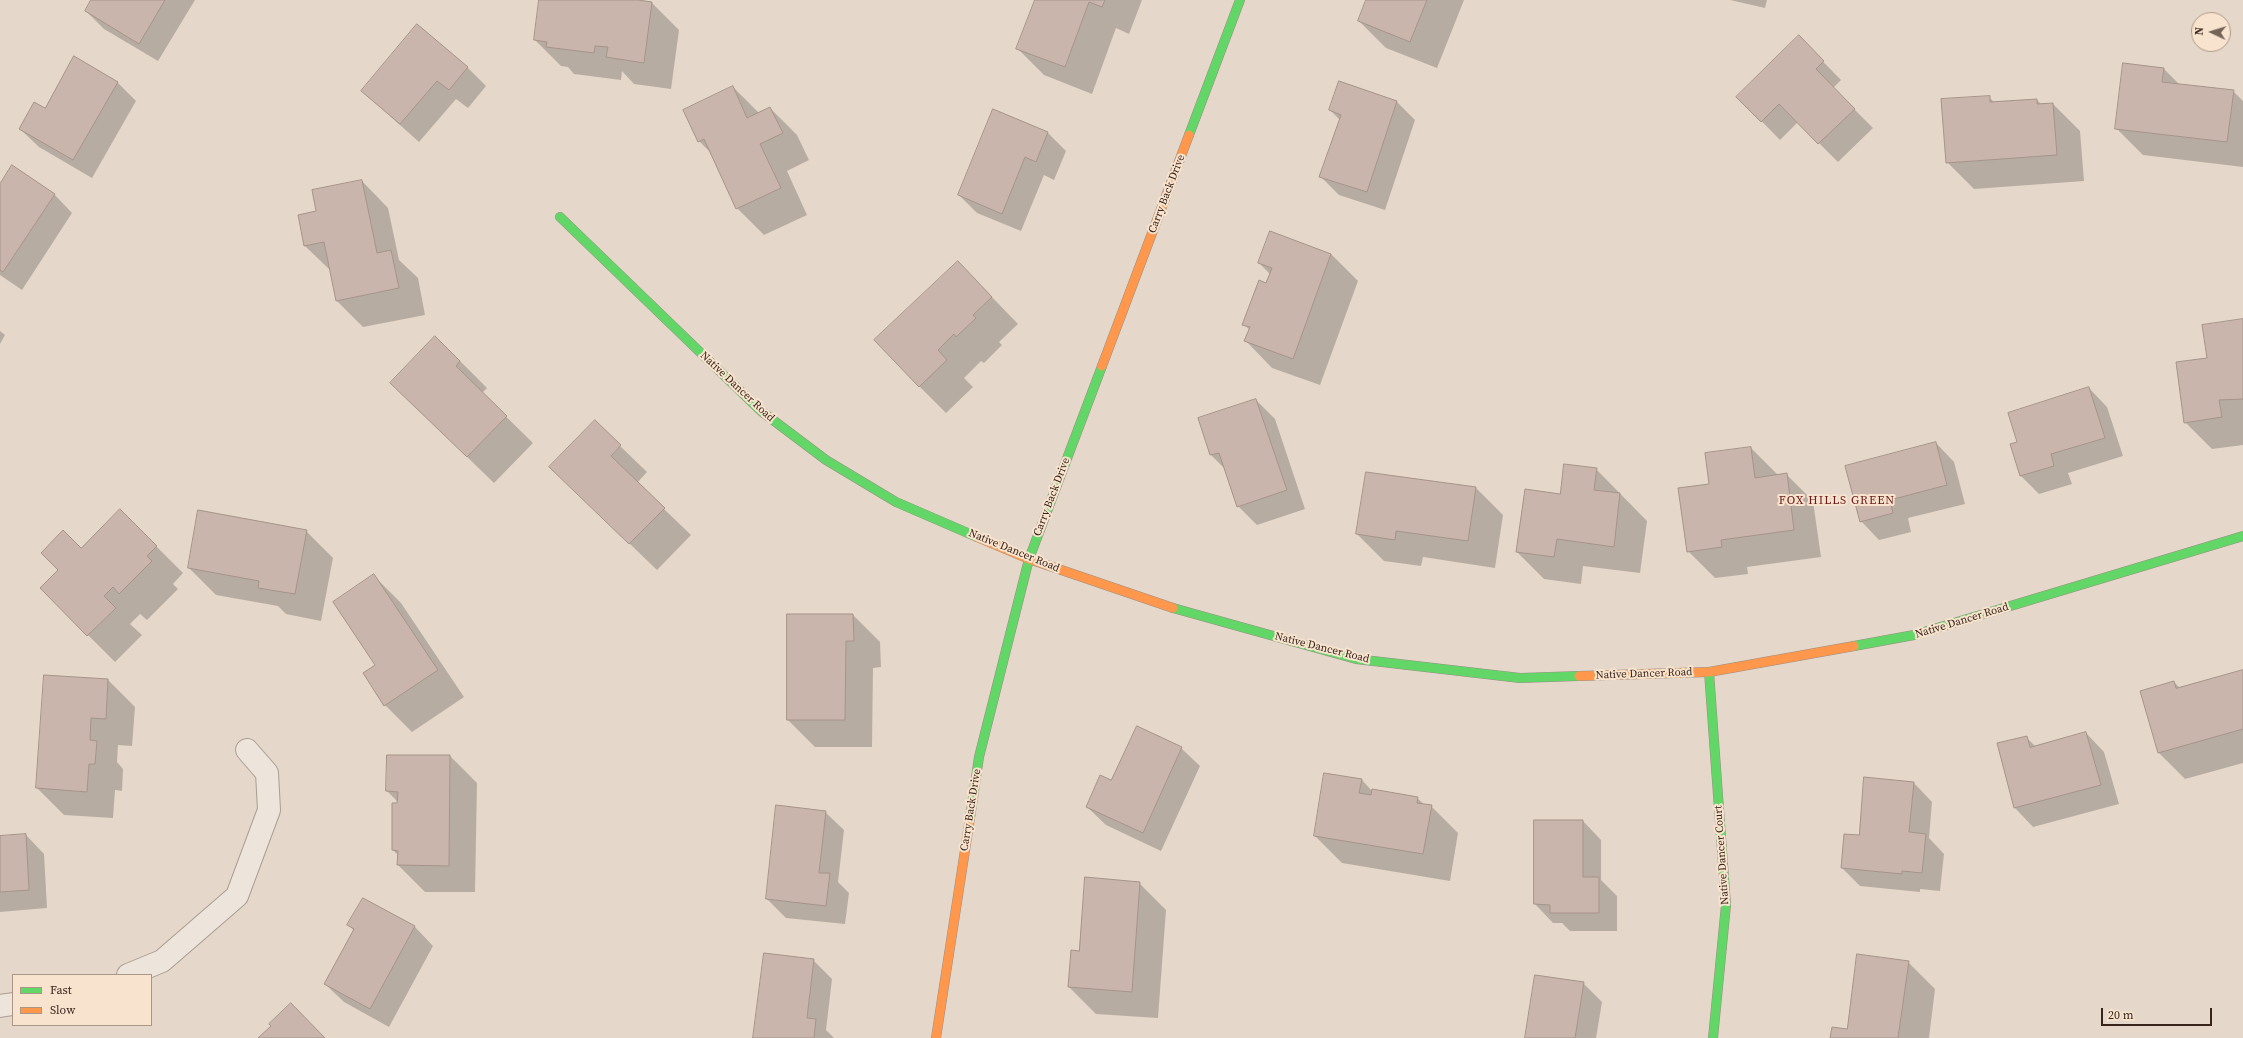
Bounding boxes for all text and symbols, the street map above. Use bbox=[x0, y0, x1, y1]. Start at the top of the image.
north arrow bbox=[2191, 12, 2231, 52]
text: N bbox=[2192, 27, 2207, 36]
street label: Carry Back Drive bbox=[1146, 153, 1188, 235]
street label: Native Dancer Road bbox=[697, 349, 777, 425]
street label: Carry Back Drive bbox=[1031, 456, 1073, 538]
district label: FOX HILLS GREEN bbox=[1779, 494, 1895, 508]
street label: Native Dancer Road bbox=[967, 527, 1061, 575]
street label: Native Dancer Road bbox=[1914, 601, 2010, 641]
street label: Native Dancer Road bbox=[1273, 630, 1371, 666]
street label: Native Dancer Road bbox=[1595, 666, 1693, 682]
street label: Carry Back Drive bbox=[958, 768, 984, 852]
street label: Native Dancer Court bbox=[1712, 805, 1732, 905]
legend bbox=[12, 974, 152, 1026]
text: Fast bbox=[50, 982, 72, 998]
scale bar bbox=[2103, 1000, 2214, 1026]
text: Slow bbox=[50, 1002, 75, 1018]
text: 20 m bbox=[2108, 1007, 2134, 1023]

